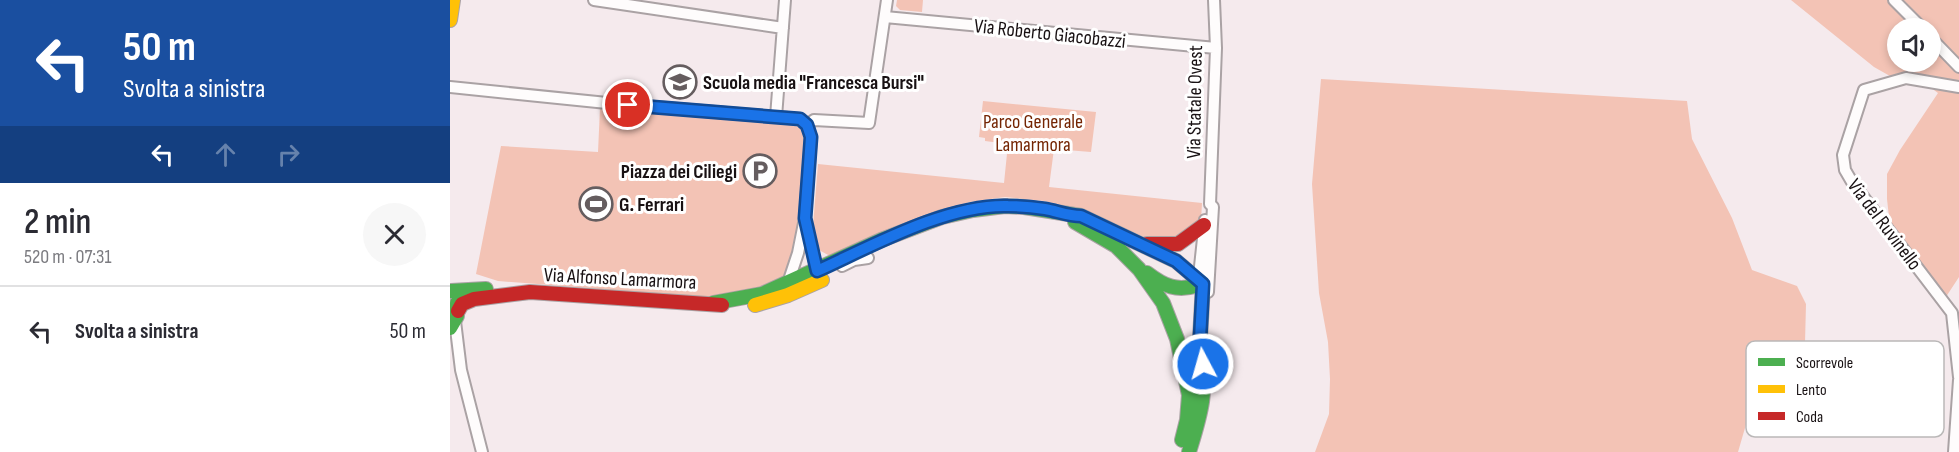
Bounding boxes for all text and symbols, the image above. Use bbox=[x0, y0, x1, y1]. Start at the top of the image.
street label: Via Roberto Giacobazzi bbox=[973, 14, 1127, 54]
map controls bbox=[1887, 18, 1941, 72]
button: sound bbox=[1887, 18, 1941, 72]
text: 50 m bbox=[123, 22, 196, 73]
icon: left bbox=[24, 24, 102, 102]
street label: Via Statale Ovest bbox=[1182, 45, 1208, 159]
school or university icon: Scuola media "Francesca Bursi" bbox=[662, 64, 698, 100]
place label: Scuola media "Francesca Bursi" bbox=[703, 71, 924, 95]
text: Svolta a sinistra bbox=[123, 73, 265, 105]
pin bbox=[602, 79, 653, 130]
icon: arrive bbox=[611, 88, 644, 121]
park label: Parco Generale Lamarmora bbox=[983, 110, 1083, 157]
icon: left bbox=[146, 138, 179, 171]
icon: ahead bbox=[209, 138, 242, 171]
icon: right bbox=[272, 138, 305, 171]
parking icon: Piazza dei Ciliegi bbox=[742, 153, 778, 189]
place label: Piazza dei Ciliegi bbox=[621, 160, 737, 184]
street label: Via del Ruvinello bbox=[1842, 174, 1926, 275]
sports icon: G. Ferrari bbox=[578, 186, 614, 222]
place label: G. Ferrari bbox=[619, 193, 684, 217]
text: 2 min bbox=[24, 201, 91, 244]
button: close bbox=[363, 203, 426, 266]
text: 520 m · 07:31 bbox=[24, 245, 111, 269]
street label: Via Alfonso Lamarmora bbox=[543, 263, 697, 295]
icon: left bbox=[24, 315, 57, 348]
text: Svolta a sinistra bbox=[75, 318, 198, 345]
text: 50 m bbox=[390, 318, 426, 345]
position arrow bbox=[1171, 332, 1235, 396]
legend bbox=[1746, 341, 1944, 437]
text: Scorrevole bbox=[1796, 354, 1853, 373]
text: Lento bbox=[1796, 381, 1827, 400]
text: Coda bbox=[1796, 408, 1823, 427]

